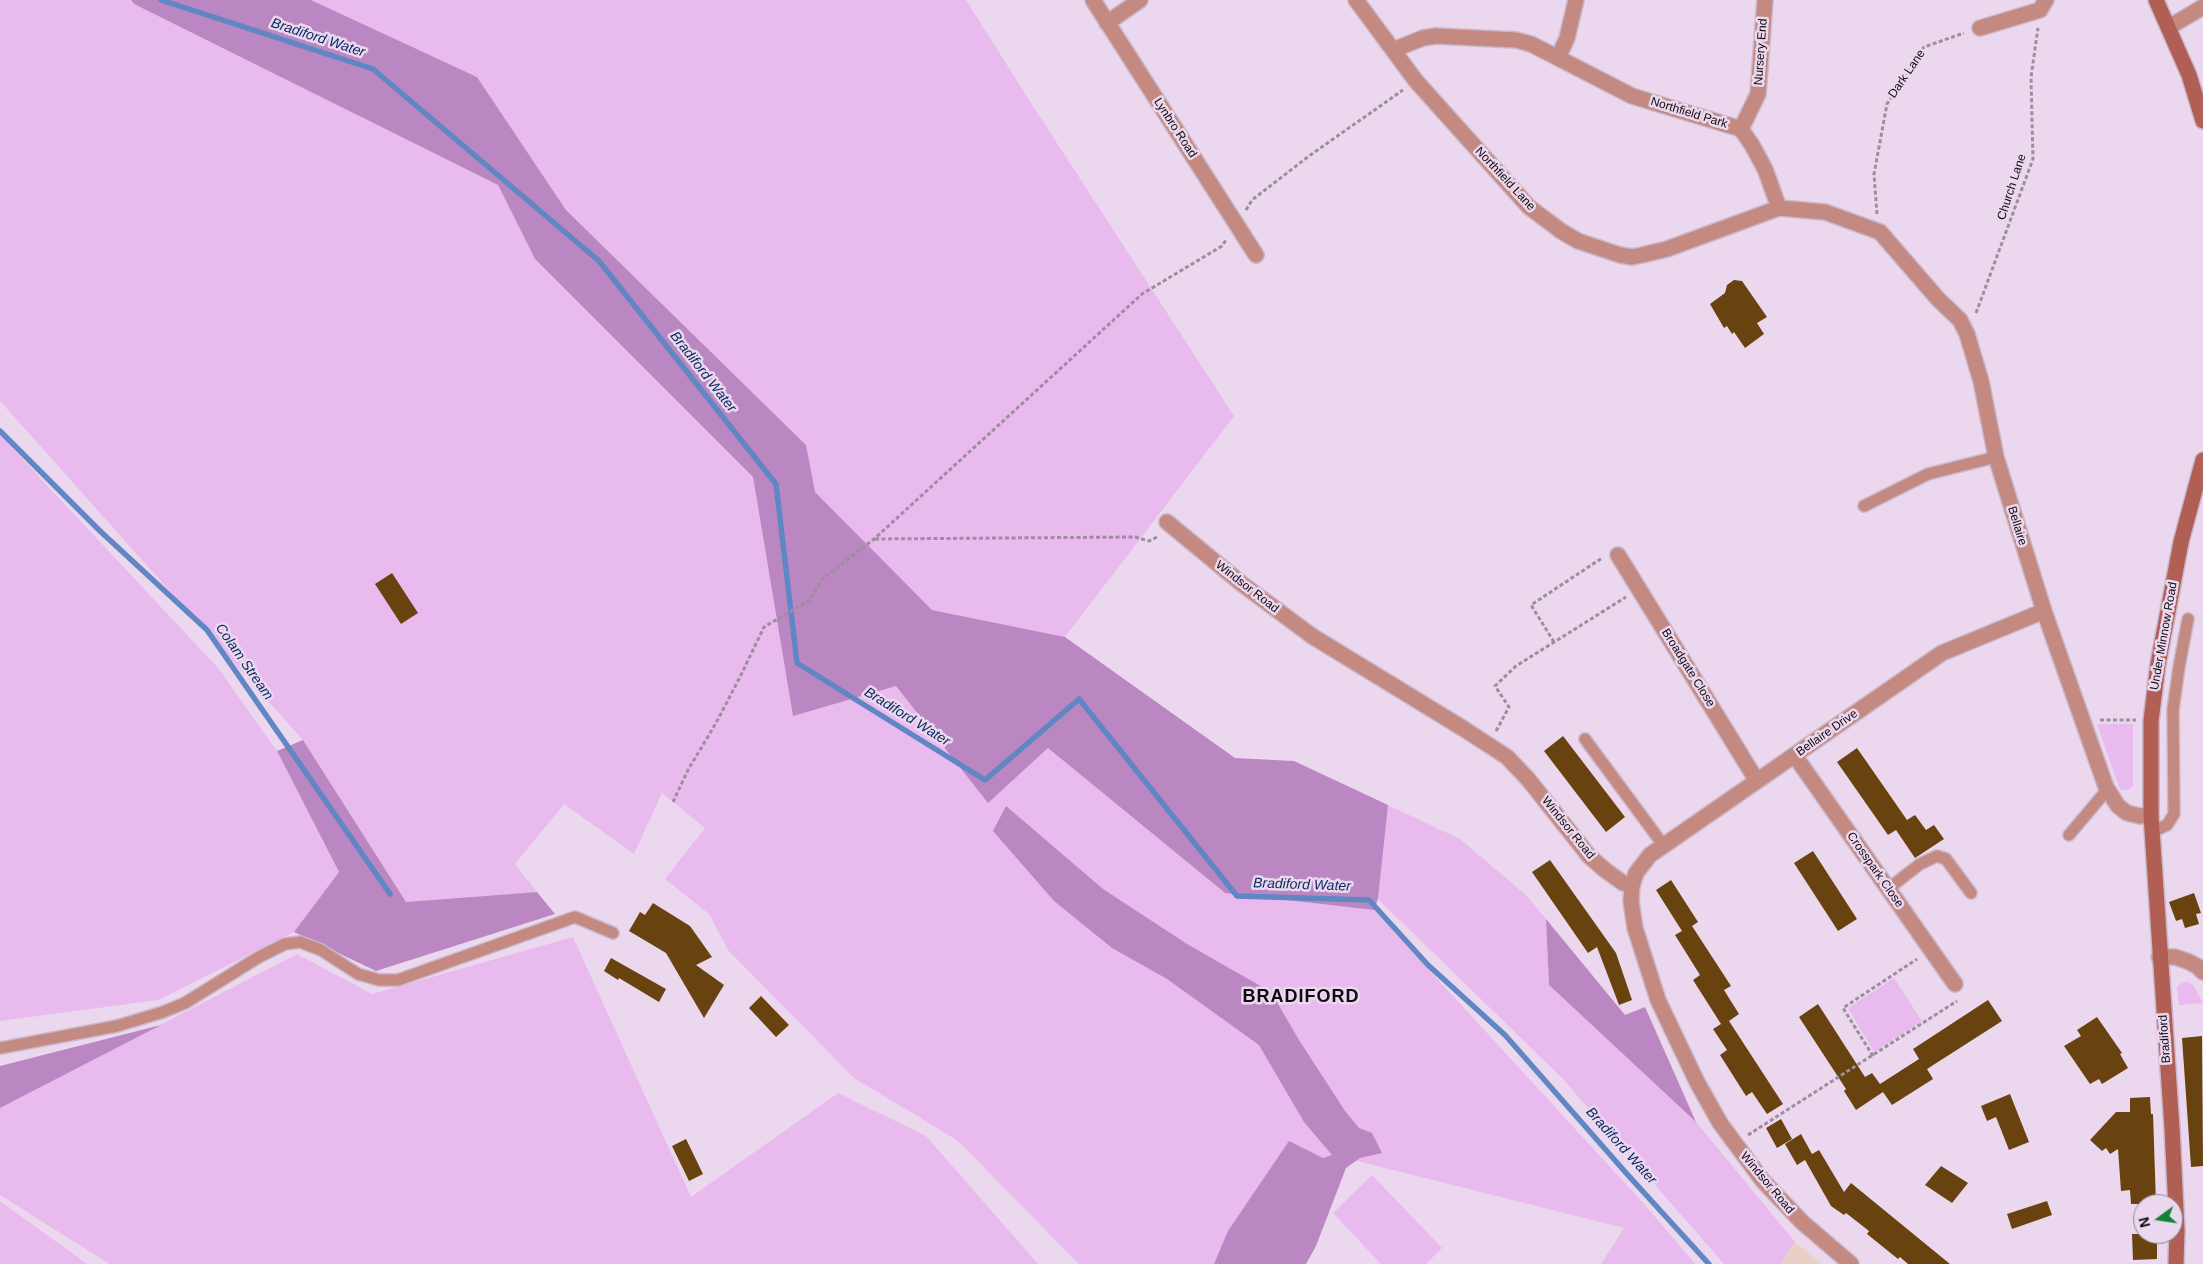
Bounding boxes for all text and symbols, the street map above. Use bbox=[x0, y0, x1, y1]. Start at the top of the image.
water label: Bradiford Water bbox=[269, 15, 367, 61]
street label: Nursery End bbox=[1751, 18, 1771, 86]
street label: Dark Lane bbox=[1886, 47, 1928, 101]
street label: Lynbro Road bbox=[1150, 95, 1200, 161]
street label: Northfield Park bbox=[1649, 95, 1729, 131]
street label: Northfield Lane bbox=[1472, 144, 1538, 214]
street label: Church Lane bbox=[1995, 152, 2029, 222]
water label: Bradiford Water bbox=[666, 328, 740, 416]
street label: Bellaire bbox=[2004, 505, 2030, 547]
street label: Windsor Road bbox=[1213, 558, 1281, 616]
street label: Under Minnow Road bbox=[2147, 581, 2181, 691]
water label: Colam Stream bbox=[211, 621, 277, 703]
street label: Broadgate Close bbox=[1658, 626, 1718, 710]
water label: Bradiford Water bbox=[861, 684, 953, 750]
street label: Bellaire Drive bbox=[1794, 707, 1860, 759]
street label: Windsor Road bbox=[1538, 794, 1598, 862]
street label: Crosspark Close bbox=[1844, 830, 1906, 910]
water label: Bradiford Water bbox=[1253, 875, 1351, 895]
district label: BRADIFORD bbox=[1241, 986, 1361, 1008]
street label: Bradiford bbox=[2156, 1014, 2174, 1064]
water label: Bradiford Water bbox=[1582, 1104, 1660, 1188]
street label: Windsor Road bbox=[1737, 1149, 1797, 1217]
north arrow bbox=[2133, 1194, 2183, 1244]
text: N bbox=[2135, 1216, 2153, 1229]

